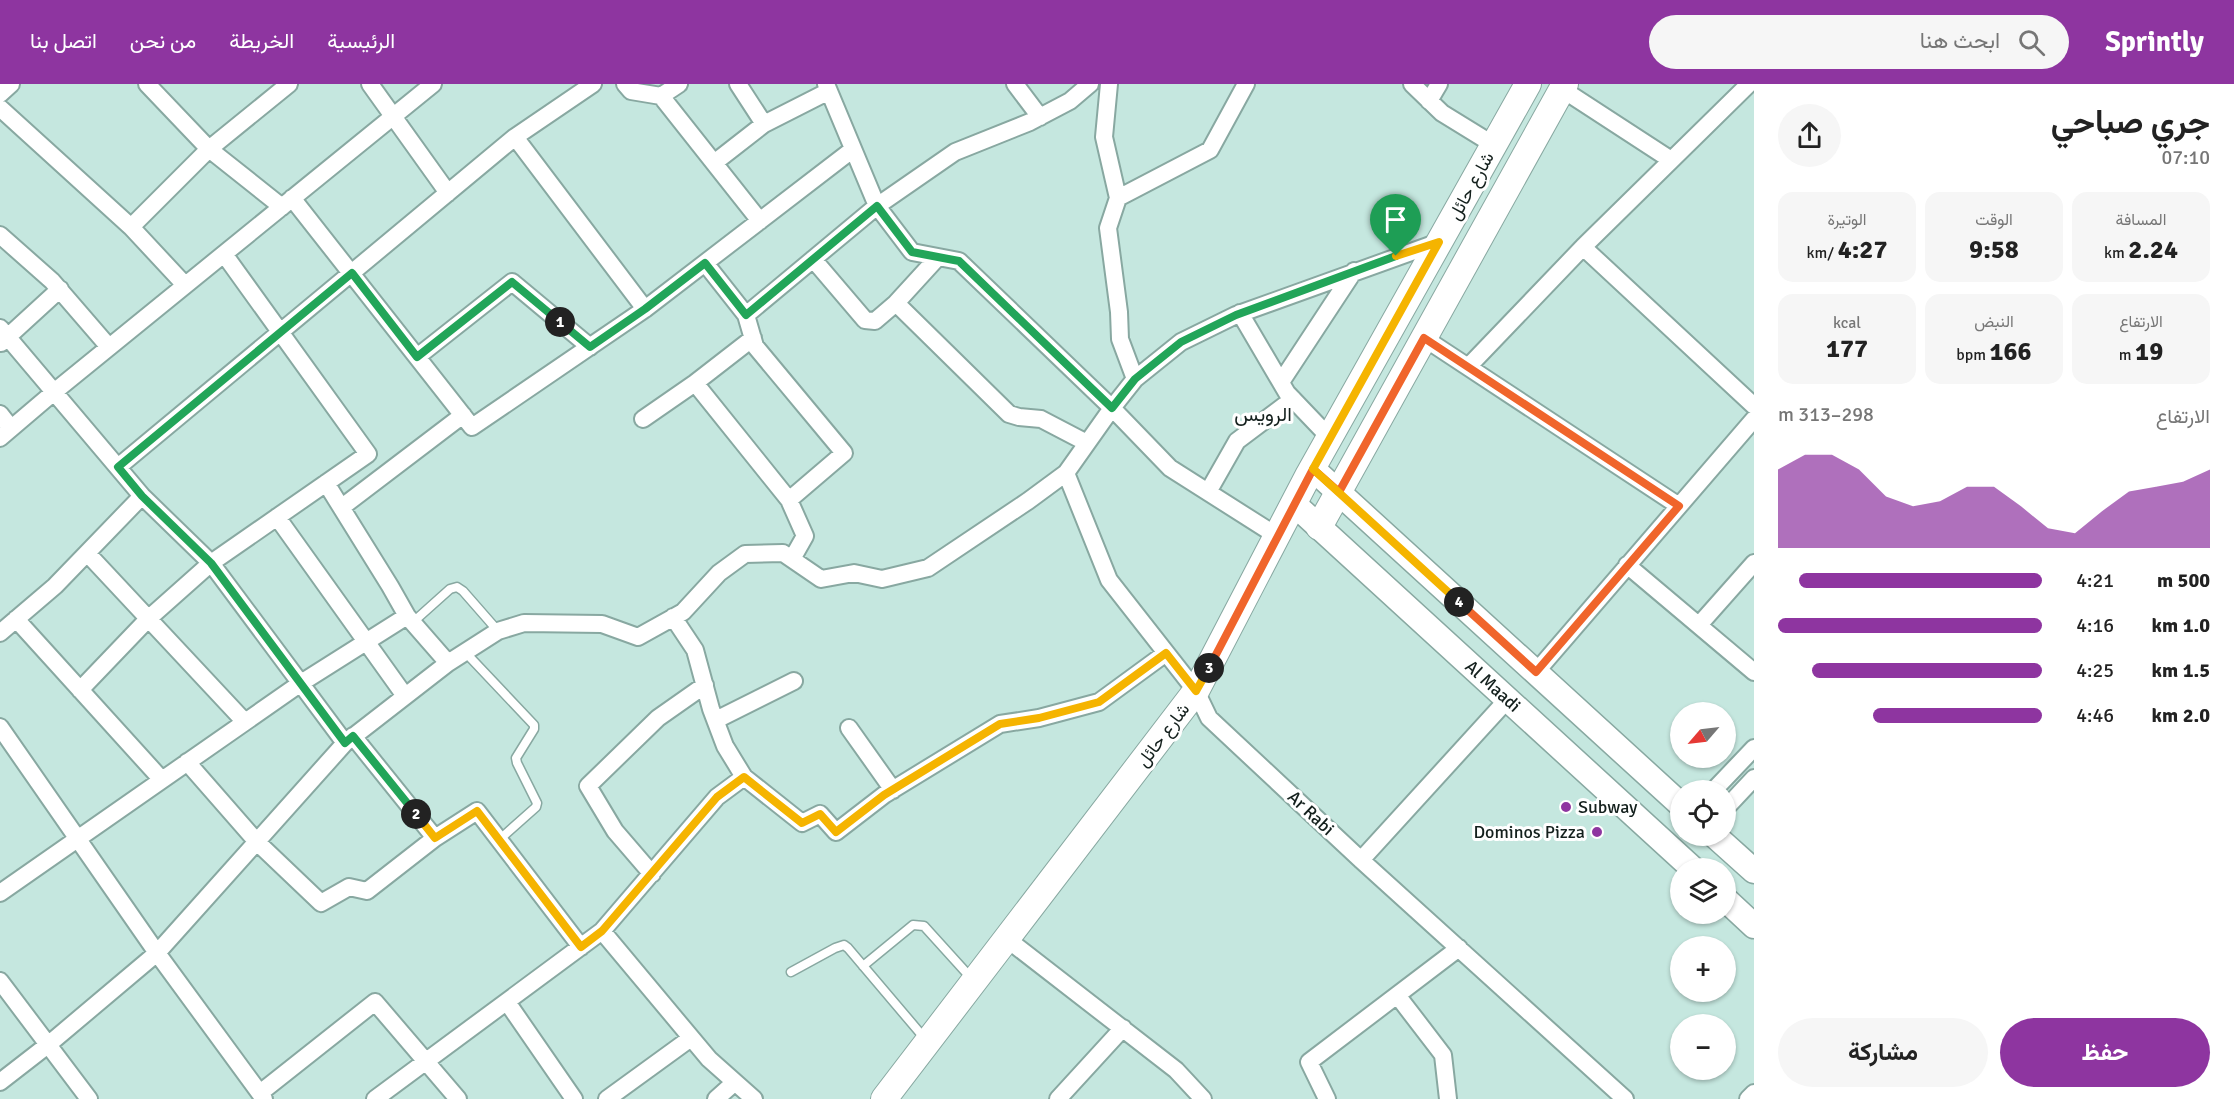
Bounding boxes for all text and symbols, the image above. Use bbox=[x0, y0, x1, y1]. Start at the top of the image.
search box bbox=[1649, 15, 2069, 69]
text: Sprintly bbox=[2105, 25, 2204, 59]
icon: search bbox=[2015, 26, 2048, 59]
text: ابحث هنا bbox=[1920, 27, 2000, 54]
text: اتصل بنا bbox=[30, 28, 97, 54]
text: من نحن bbox=[130, 28, 196, 54]
text: الخريطة bbox=[229, 28, 294, 54]
text: الرئيسية bbox=[327, 28, 395, 54]
text: جري صباحي bbox=[2051, 102, 2210, 143]
button: share bbox=[1778, 104, 1841, 167]
text: 07:10 bbox=[2161, 145, 2210, 170]
street label: شارع حائل bbox=[1443, 148, 1500, 224]
pin bbox=[1370, 194, 1421, 256]
icon: arrive bbox=[1379, 203, 1412, 236]
text: الوتيرة bbox=[1827, 210, 1867, 230]
text: الوقت bbox=[1975, 210, 2013, 230]
text: المسافة bbox=[2116, 210, 2166, 230]
text: 4:27 bbox=[1838, 234, 1887, 266]
text: 9:58 bbox=[1969, 234, 2019, 266]
text: 2.24 bbox=[2128, 234, 2178, 266]
text: /km bbox=[1807, 243, 1838, 263]
text: km bbox=[2104, 243, 2128, 263]
pin: 1 bbox=[545, 307, 575, 337]
text: 1 bbox=[556, 312, 564, 332]
text: النبض bbox=[1974, 312, 2014, 332]
text: الارتفاع bbox=[2119, 312, 2163, 332]
text: kcal bbox=[1833, 313, 1861, 333]
text: 177 bbox=[1826, 333, 1868, 365]
text: 166 bbox=[1990, 336, 2032, 368]
text: 19 bbox=[2135, 336, 2163, 368]
text: bpm bbox=[1956, 345, 1990, 365]
text: m bbox=[2119, 345, 2135, 365]
district label: الرويس bbox=[1234, 402, 1292, 427]
text: 298–313 m bbox=[1778, 402, 1874, 427]
text: الارتفاع bbox=[2156, 404, 2210, 429]
text: 4:21 bbox=[2076, 568, 2114, 593]
text: 500 m bbox=[2157, 568, 2210, 593]
pin: 4 bbox=[1444, 587, 1474, 617]
text: 4 bbox=[1455, 592, 1463, 612]
text: 4:16 bbox=[2076, 613, 2114, 638]
text: 1.0 km bbox=[2152, 613, 2210, 638]
pin: 3 bbox=[1194, 653, 1224, 683]
street label: Al Maadi bbox=[1461, 655, 1525, 717]
text: 3 bbox=[1205, 658, 1213, 678]
text: 4:25 bbox=[2076, 658, 2114, 683]
text: 1.5 km bbox=[2152, 658, 2210, 683]
street label: شارع حائل bbox=[1132, 699, 1195, 772]
north arrow bbox=[1670, 702, 1736, 768]
map controls bbox=[1670, 702, 1736, 1080]
text: 4:46 bbox=[2076, 703, 2114, 728]
text: 2.0 km bbox=[2152, 703, 2210, 728]
button: locate bbox=[1670, 780, 1736, 846]
street label: Ar Rabi bbox=[1283, 786, 1339, 840]
place label: Subway bbox=[1578, 796, 1638, 818]
pin: 2 bbox=[401, 799, 431, 829]
marker: Subway bbox=[1559, 800, 1573, 814]
text: 2 bbox=[412, 804, 420, 824]
place label: Dominos Pizza bbox=[1473, 821, 1585, 843]
marker: Dominos Pizza bbox=[1590, 825, 1604, 839]
button: layers bbox=[1670, 858, 1736, 924]
button: + bbox=[1670, 936, 1736, 1002]
button: − bbox=[1670, 1014, 1736, 1080]
button: مشاركة bbox=[1778, 1018, 1988, 1087]
button: حفظ bbox=[2000, 1018, 2210, 1087]

